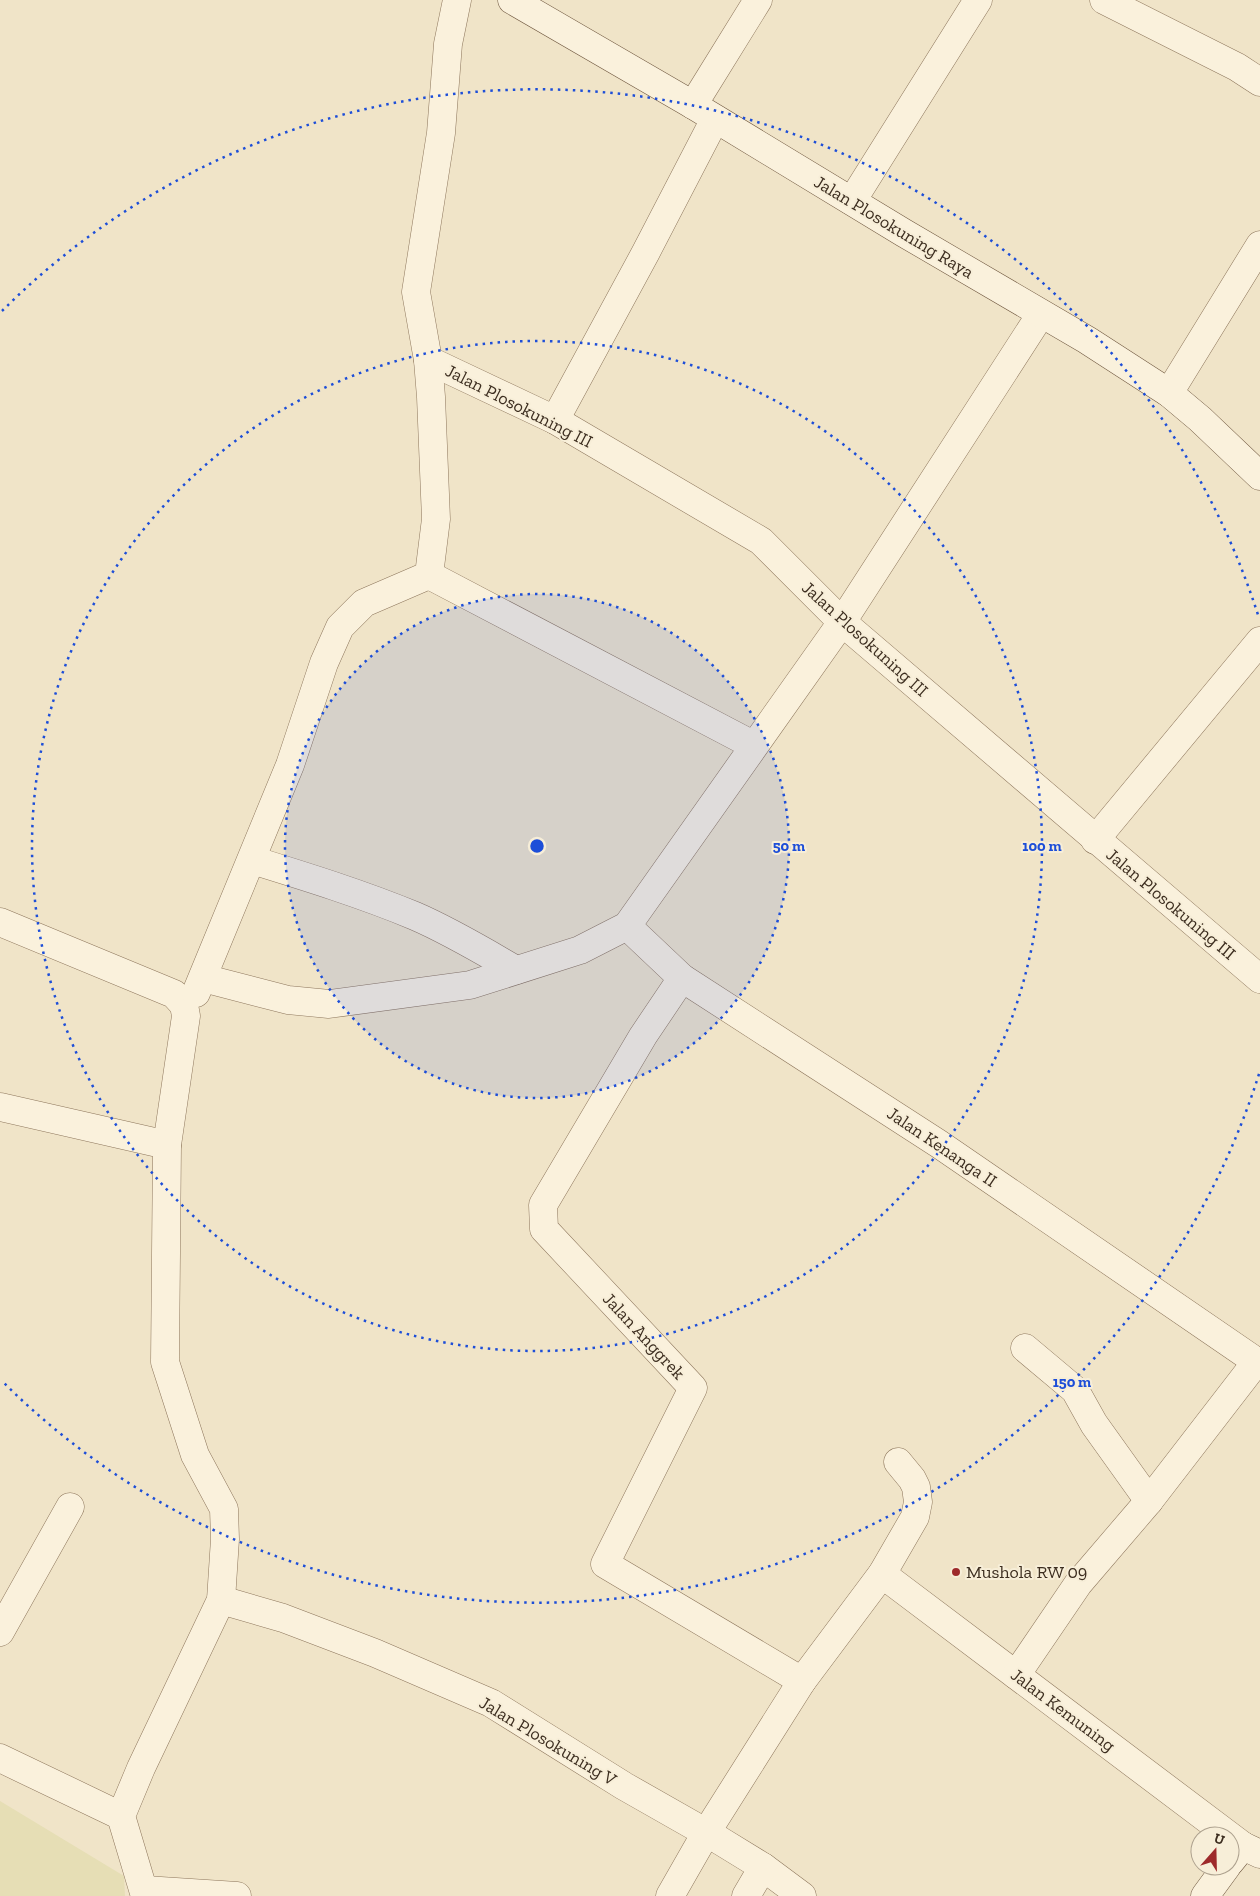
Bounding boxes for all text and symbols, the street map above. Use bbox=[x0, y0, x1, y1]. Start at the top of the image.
street label: Jalan Plosokuning Raya bbox=[810, 171, 978, 283]
street label: Jalan Plosokuning III bbox=[442, 359, 596, 453]
street label: Jalan Plosokuning III bbox=[797, 577, 933, 702]
centre of rings bbox=[528, 837, 546, 855]
text: 50 m bbox=[773, 837, 805, 855]
text: 100 m bbox=[1022, 837, 1062, 855]
street label: Jalan Plosokuning III bbox=[1102, 843, 1240, 965]
street label: Jalan Kenanga II bbox=[883, 1102, 1001, 1192]
street label: Jalan Anggrek bbox=[598, 1288, 690, 1385]
text: 150 m bbox=[1053, 1373, 1091, 1391]
place label: Mushola RW 09 bbox=[966, 1561, 1087, 1583]
marker: Mushola RW 09 bbox=[950, 1566, 962, 1578]
street label: Jalan Kemuning bbox=[1006, 1664, 1120, 1757]
street label: Jalan Plosokuning V bbox=[476, 1691, 621, 1791]
north arrow bbox=[1190, 1826, 1240, 1876]
text: U bbox=[1212, 1830, 1227, 1849]

